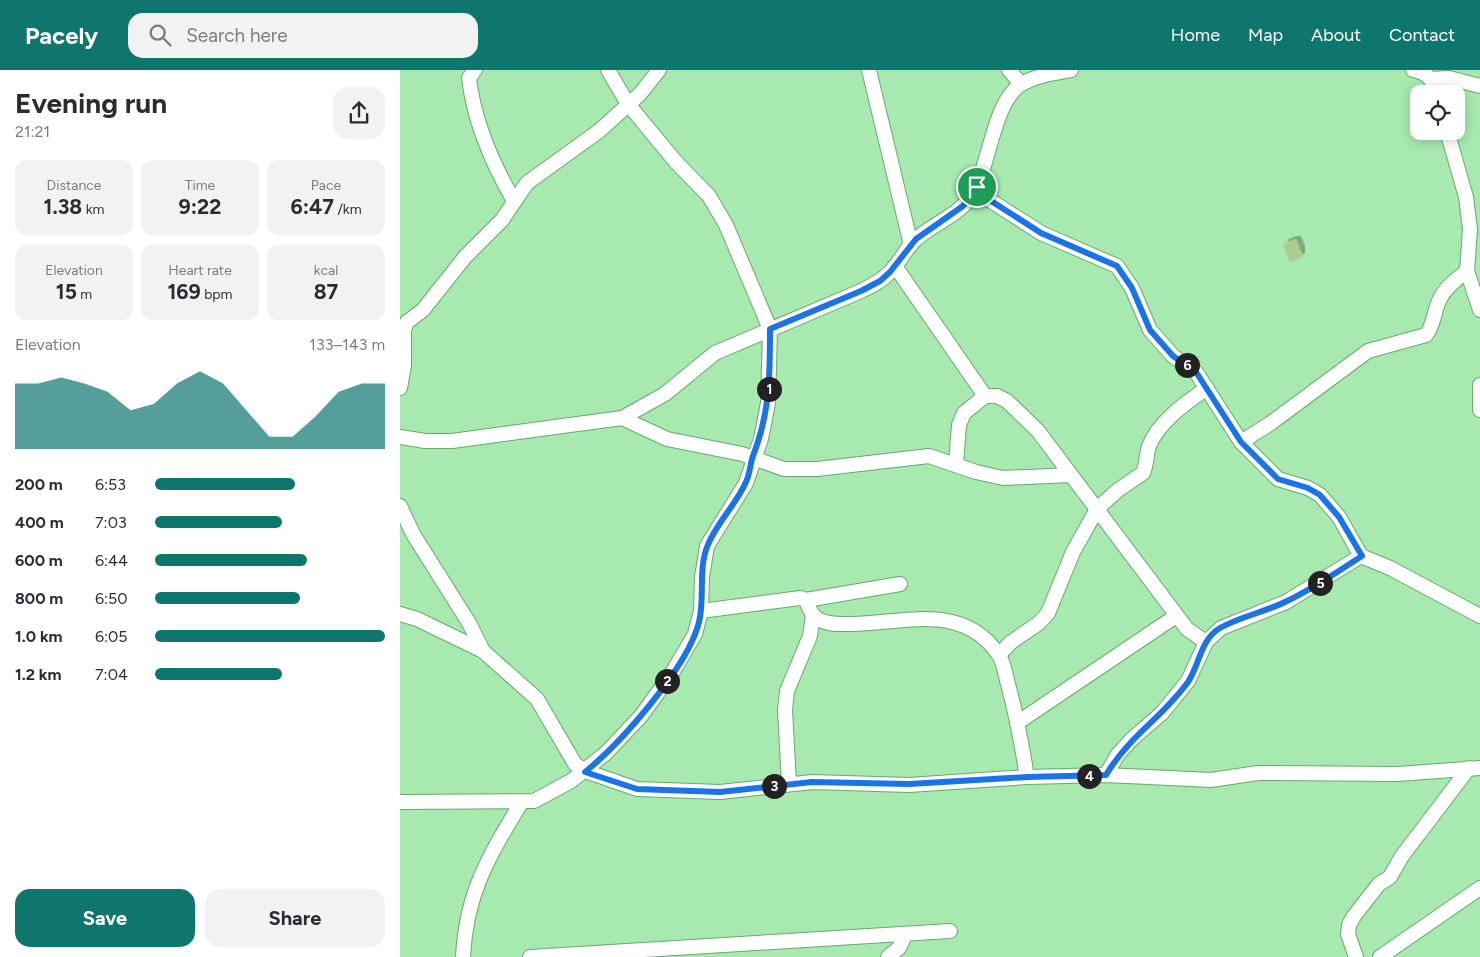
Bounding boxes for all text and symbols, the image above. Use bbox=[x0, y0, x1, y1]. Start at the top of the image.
search box bbox=[128, 13, 478, 58]
text: Pacely bbox=[25, 21, 98, 50]
icon: search bbox=[146, 21, 174, 49]
text: Search here bbox=[186, 24, 288, 47]
text: Home bbox=[1171, 24, 1220, 46]
text: Map bbox=[1248, 24, 1283, 46]
text: About bbox=[1311, 24, 1361, 46]
text: Contact bbox=[1389, 24, 1455, 46]
map controls bbox=[1410, 85, 1465, 140]
button: locate bbox=[1410, 85, 1465, 140]
text: Evening run bbox=[15, 86, 167, 120]
button: share bbox=[333, 87, 385, 139]
text: 21:21 bbox=[15, 122, 50, 141]
pin bbox=[956, 166, 998, 208]
icon: arrive bbox=[963, 173, 991, 201]
text: Distance bbox=[47, 177, 101, 194]
text: Time bbox=[185, 177, 215, 194]
text: Pace bbox=[311, 177, 341, 194]
text: 1.38 bbox=[44, 194, 82, 219]
text: 9:22 bbox=[179, 194, 221, 219]
text: 6:47 bbox=[290, 194, 334, 219]
text: km bbox=[82, 201, 104, 218]
text: /km bbox=[334, 201, 362, 218]
text: Elevation bbox=[45, 262, 103, 279]
text: Heart rate bbox=[168, 262, 232, 279]
text: kcal bbox=[314, 262, 338, 279]
text: 15 bbox=[56, 279, 77, 304]
text: 169 bbox=[167, 279, 201, 304]
text: 87 bbox=[314, 279, 338, 304]
text: m bbox=[77, 286, 92, 303]
text: bpm bbox=[201, 286, 233, 303]
text: Elevation bbox=[15, 335, 81, 354]
text: 133–143 m bbox=[309, 335, 385, 354]
pin: 6 bbox=[1174, 352, 1200, 378]
text: 6 bbox=[1183, 357, 1192, 374]
pin: 1 bbox=[756, 376, 782, 402]
text: 1 bbox=[767, 381, 772, 398]
text: 200 m bbox=[15, 475, 63, 494]
text: 6:53 bbox=[95, 475, 126, 494]
text: 400 m bbox=[15, 513, 64, 532]
text: 7:03 bbox=[95, 513, 127, 532]
text: 600 m bbox=[15, 551, 63, 570]
text: 6:44 bbox=[95, 551, 128, 570]
pin: 5 bbox=[1308, 570, 1332, 596]
text: 5 bbox=[1316, 575, 1325, 592]
text: 800 m bbox=[15, 589, 63, 608]
text: 6:50 bbox=[95, 589, 128, 608]
text: 1.0 km bbox=[15, 627, 62, 646]
text: 6:05 bbox=[95, 627, 128, 646]
text: 1.2 km bbox=[15, 665, 61, 684]
text: 7:04 bbox=[95, 665, 128, 684]
pin: 2 bbox=[654, 668, 680, 694]
text: 2 bbox=[663, 673, 672, 690]
pin: 4 bbox=[1076, 764, 1102, 788]
text: 4 bbox=[1085, 768, 1094, 785]
pin: 3 bbox=[762, 774, 786, 798]
text: 3 bbox=[771, 778, 778, 795]
button: Save bbox=[15, 889, 195, 947]
button: Share bbox=[205, 889, 385, 947]

